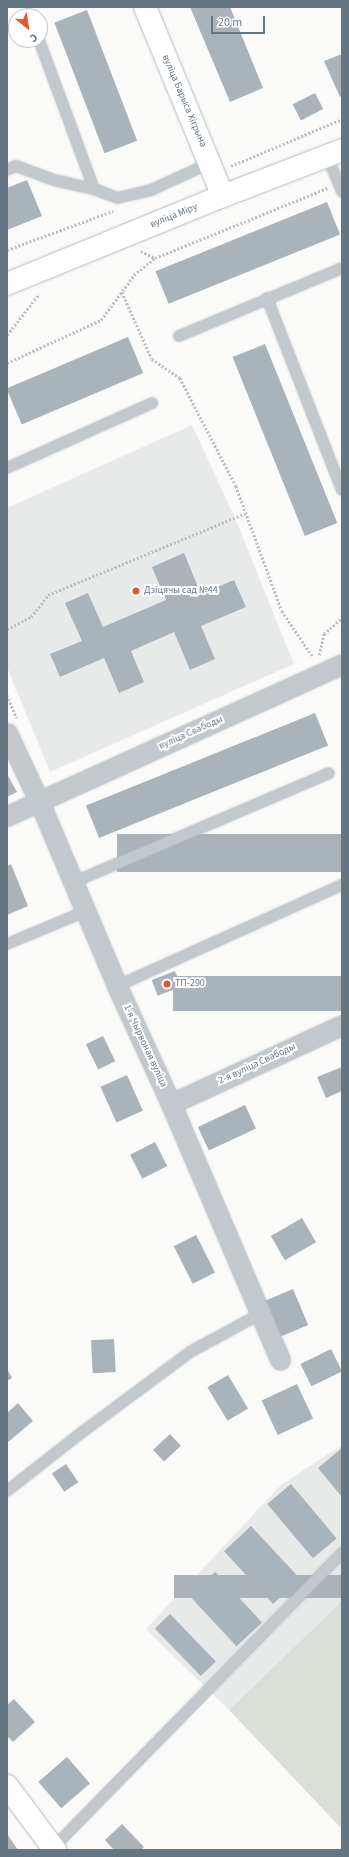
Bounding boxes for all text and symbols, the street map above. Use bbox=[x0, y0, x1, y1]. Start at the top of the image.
north arrow bbox=[8, 8, 48, 48]
scale bar bbox=[213, 8, 267, 34]
text: 20 m bbox=[218, 14, 242, 31]
text: С bbox=[27, 30, 40, 46]
street label: вуліца Барыса Хігрына bbox=[159, 53, 209, 149]
street label: вуліца Міру bbox=[149, 201, 199, 231]
place label: Дзіцячы сад №44 bbox=[144, 585, 218, 597]
marker: Дзіцячы сад №44 bbox=[131, 586, 141, 596]
street label: вуліца Свабоды bbox=[157, 714, 225, 752]
place label: ТП-290 bbox=[175, 978, 205, 990]
marker: ТП-290 bbox=[162, 979, 172, 989]
street label: 1-я Чырвоная вуліца bbox=[121, 1003, 169, 1089]
street label: 2-я вуліца Свабоды bbox=[216, 1041, 298, 1087]

